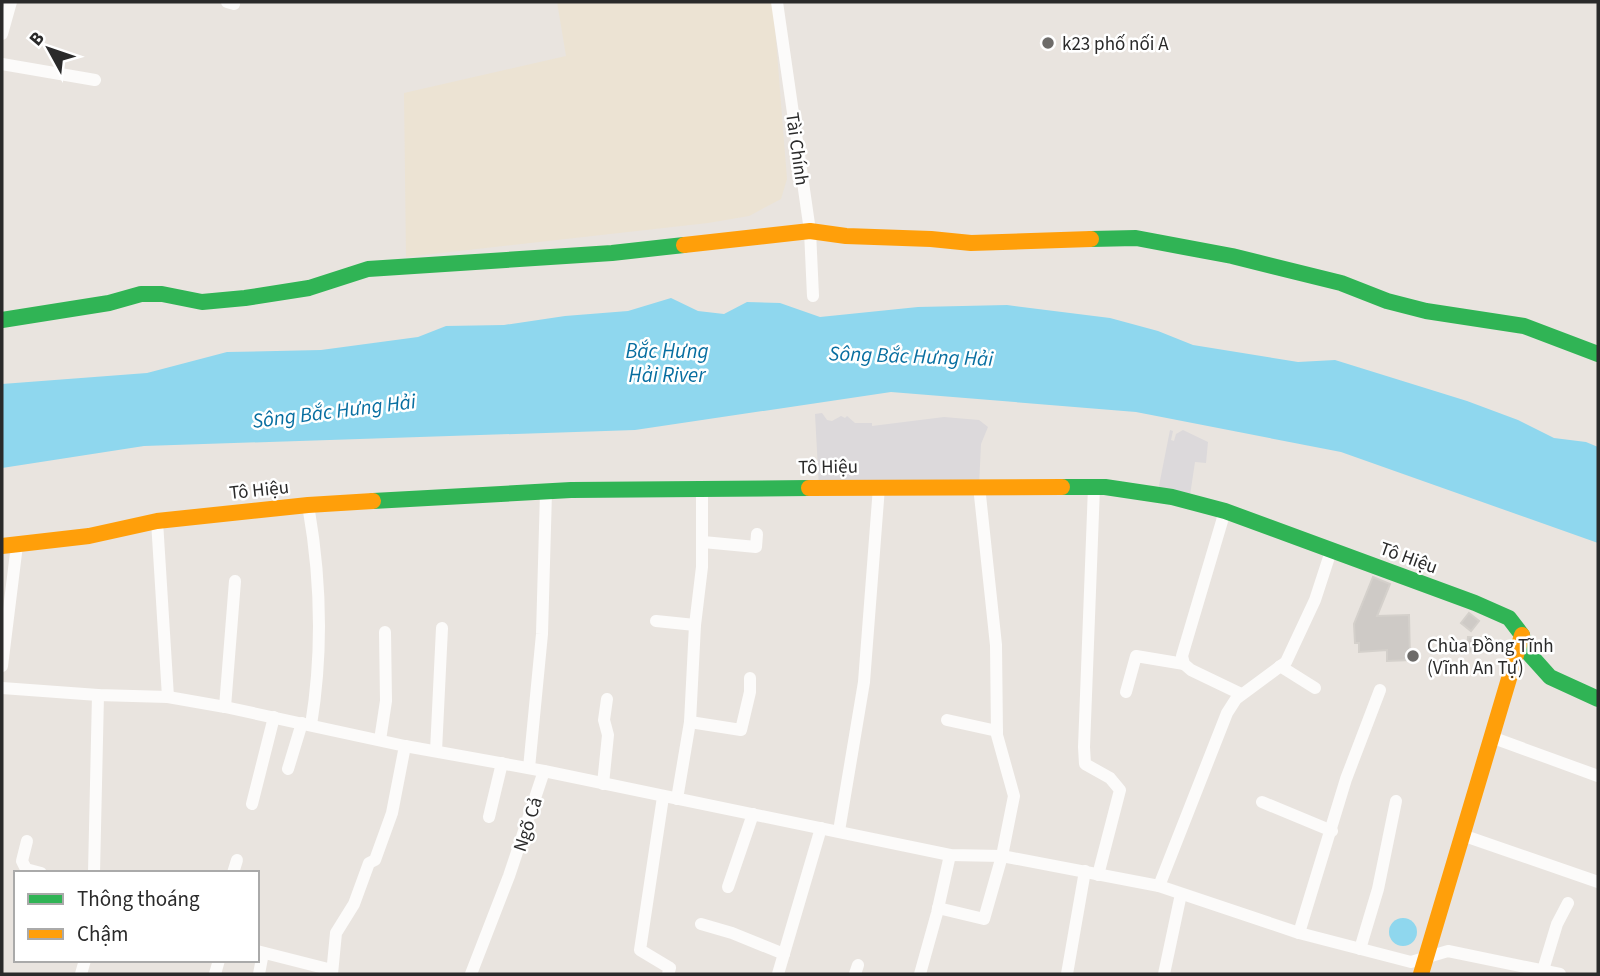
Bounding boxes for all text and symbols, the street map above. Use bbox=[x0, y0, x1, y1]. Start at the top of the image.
north arrow bbox=[14, 14, 84, 84]
text: B bbox=[23, 26, 51, 52]
place label: k23 phố nối A bbox=[1062, 31, 1169, 58]
marker: k23 phố nối A bbox=[1040, 35, 1056, 51]
street label: Tài Chính bbox=[778, 111, 815, 187]
water label: Bắc Hưng Hải River bbox=[625, 336, 709, 390]
water label: Sông Bắc Hưng Hải bbox=[828, 338, 995, 374]
water label: Sông Bắc Hưng Hải bbox=[251, 386, 418, 436]
street label: Tô Hiệu bbox=[798, 453, 858, 482]
street label: Tô Hiệu bbox=[228, 474, 290, 507]
street label: Tô Hiệu bbox=[1376, 535, 1441, 581]
place label: Chùa Đồng Tĩnh (Vĩnh An Tự) bbox=[1427, 633, 1554, 682]
marker: Chùa Đồng Tĩnh (Vĩnh An Tự) bbox=[1405, 648, 1421, 664]
street label: Ngõ Cả bbox=[507, 794, 550, 855]
legend bbox=[14, 871, 259, 962]
text: Thông thoáng bbox=[77, 884, 200, 914]
text: Chậm bbox=[77, 919, 128, 949]

